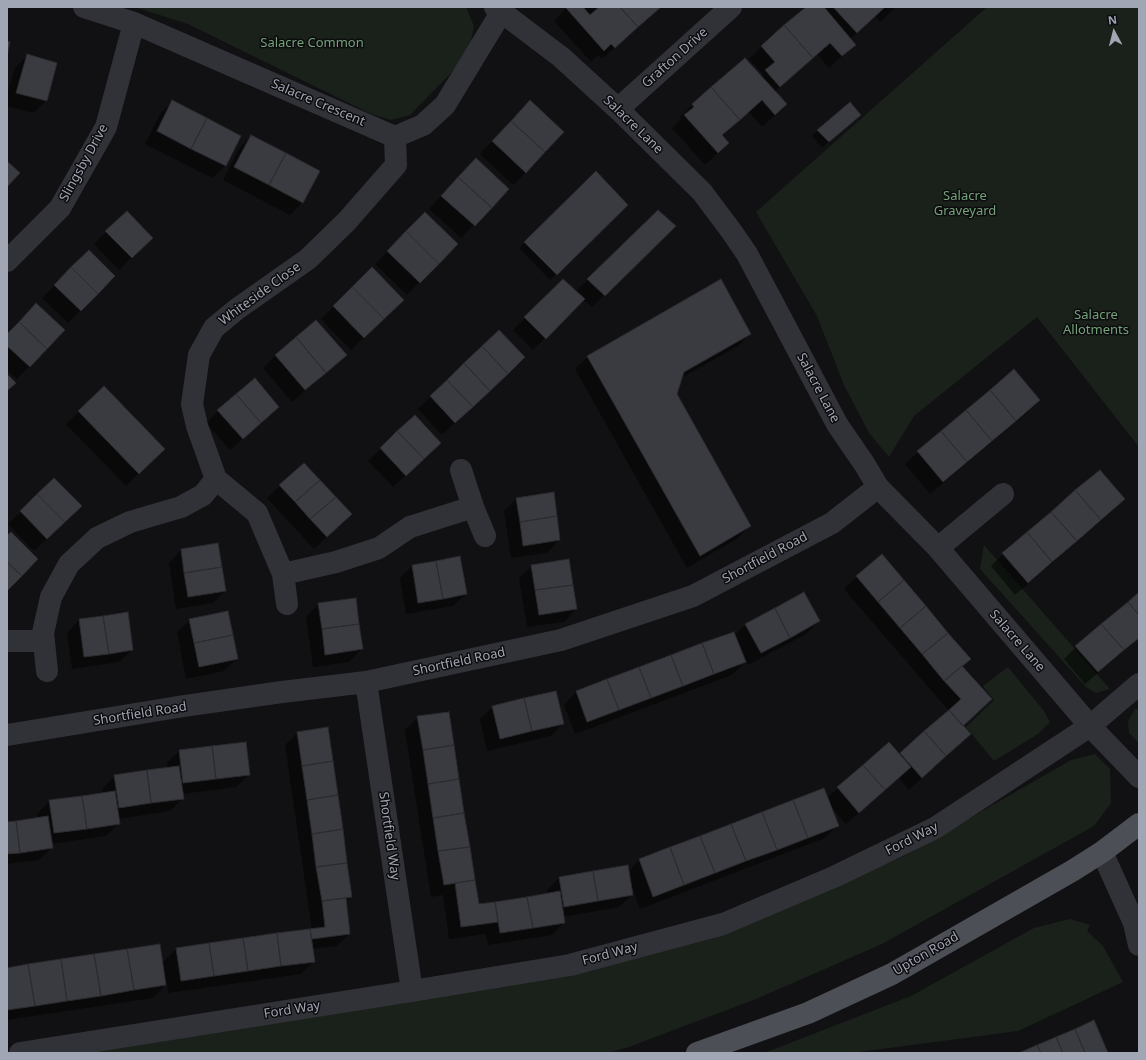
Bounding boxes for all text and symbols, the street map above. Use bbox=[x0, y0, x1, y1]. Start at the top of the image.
north arrow bbox=[1094, 12, 1134, 52]
text: N bbox=[1107, 12, 1118, 28]
street label: Grafton Drive bbox=[639, 25, 711, 91]
park label: Salacre Common bbox=[260, 35, 364, 51]
street label: Salacre Crescent bbox=[269, 76, 367, 130]
street label: Salacre Lane bbox=[600, 93, 666, 157]
street label: Slingsby Drive bbox=[56, 122, 112, 204]
park label: Salacre Graveyard bbox=[934, 188, 996, 219]
street label: Whiteside Close bbox=[216, 259, 304, 329]
park label: Salacre Allotments bbox=[1063, 307, 1129, 338]
street label: Salacre Lane bbox=[793, 351, 843, 425]
street label: Shortfield Road bbox=[720, 529, 810, 587]
street label: Salacre Lane bbox=[986, 607, 1048, 675]
street label: Shortfield Road bbox=[411, 645, 507, 679]
street label: Shortfield Road bbox=[92, 699, 188, 729]
street label: Shortfield Way bbox=[375, 791, 403, 881]
street label: Ford Way bbox=[883, 819, 941, 859]
street label: Upton Road bbox=[891, 929, 961, 979]
street label: Ford Way bbox=[581, 939, 639, 969]
street label: Ford Way bbox=[263, 998, 321, 1022]

